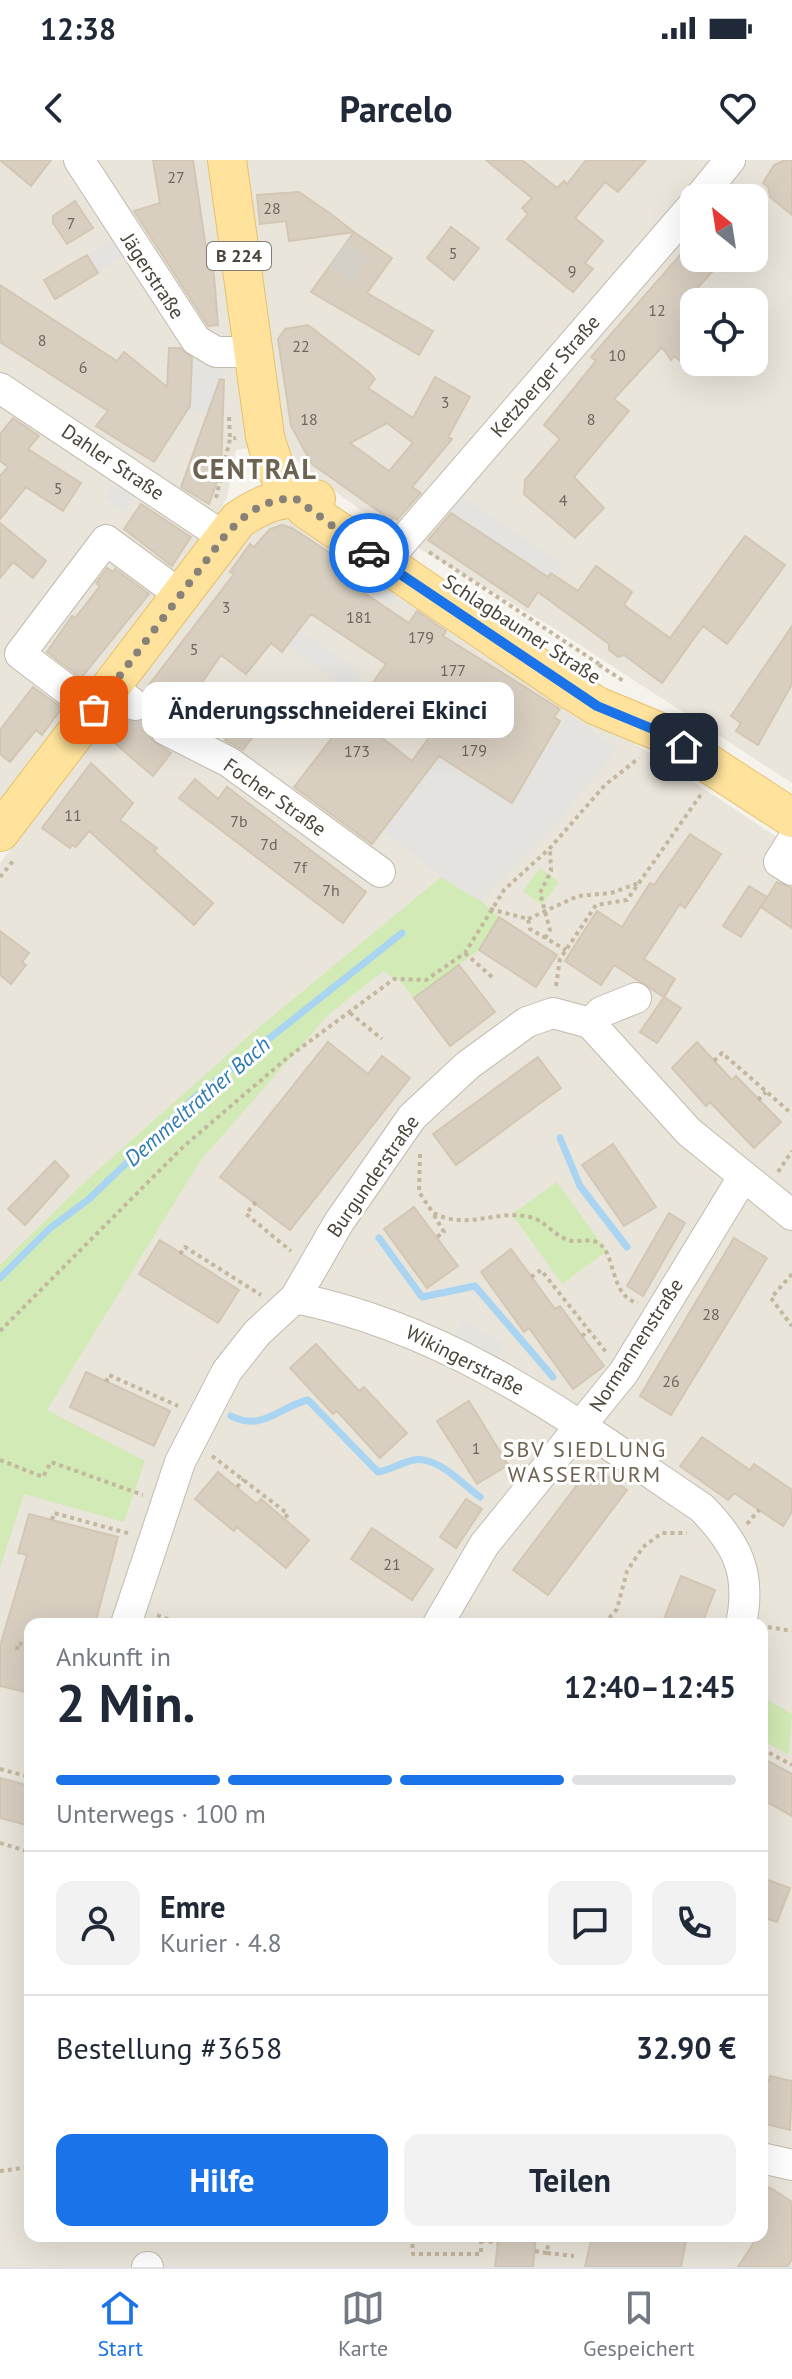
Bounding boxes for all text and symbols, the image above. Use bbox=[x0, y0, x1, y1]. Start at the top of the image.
text: 12:38 bbox=[40, 9, 116, 48]
text: Parcelo bbox=[339, 85, 453, 132]
icon: back bbox=[32, 86, 76, 130]
icon: heart bbox=[716, 86, 760, 130]
house number: 27 bbox=[167, 167, 185, 187]
north arrow bbox=[680, 184, 768, 272]
map controls bbox=[680, 184, 768, 376]
house number: 28 bbox=[263, 198, 281, 218]
house number: 7 bbox=[67, 213, 75, 233]
street label: Jägerstraße bbox=[115, 227, 190, 324]
road number: B 224 bbox=[207, 242, 271, 270]
house number: 5 bbox=[449, 243, 457, 263]
house number: 9 bbox=[568, 261, 576, 281]
button: locate bbox=[680, 288, 768, 376]
house number: 12 bbox=[648, 300, 666, 320]
street label: Ketzberger Straße bbox=[485, 309, 605, 443]
house number: 8 bbox=[38, 330, 46, 350]
house number: 22 bbox=[292, 336, 310, 356]
house number: 10 bbox=[608, 345, 626, 365]
house number: 6 bbox=[79, 357, 87, 377]
house number: 3 bbox=[441, 392, 449, 412]
house number: 18 bbox=[300, 409, 318, 429]
house number: 8 bbox=[587, 409, 595, 429]
street label: Dahler Straße bbox=[57, 418, 169, 506]
district label: CENTRAL bbox=[192, 450, 318, 487]
house number: 5 bbox=[54, 478, 62, 498]
house number: 4 bbox=[559, 490, 568, 510]
courier bbox=[329, 513, 409, 593]
icon: car bbox=[347, 531, 391, 575]
street label: Schlagbaumer Straße bbox=[438, 568, 606, 690]
house number: 3 bbox=[222, 597, 230, 617]
house number: 181 bbox=[346, 607, 372, 627]
house number: 179 bbox=[408, 627, 434, 647]
house number: 5 bbox=[190, 639, 198, 659]
house number: 177 bbox=[440, 660, 466, 680]
pin bbox=[60, 676, 128, 744]
callout: Änderungsschneiderei Ekinci bbox=[142, 682, 514, 738]
icon: bag bbox=[72, 688, 116, 732]
text: Änderungsschneiderei Ekinci bbox=[169, 693, 487, 726]
pin bbox=[650, 713, 718, 781]
icon: home bbox=[662, 725, 706, 769]
house number: 179 bbox=[461, 740, 487, 760]
house number: 173 bbox=[344, 741, 370, 761]
street label: Focher Straße bbox=[219, 752, 331, 842]
house number: 11 bbox=[64, 805, 82, 825]
house number: 7b bbox=[230, 811, 248, 831]
house number: 7d bbox=[260, 834, 278, 854]
house number: 7f bbox=[293, 857, 308, 877]
house number: 7h bbox=[322, 880, 340, 900]
water label: Demmeltrather Bach bbox=[118, 1030, 276, 1172]
street label: Burgunderstraße bbox=[321, 1110, 425, 1242]
street label: Normannenstraße bbox=[583, 1273, 689, 1417]
house number: 28 bbox=[702, 1304, 720, 1324]
street label: Wikingerstraße bbox=[401, 1319, 529, 1401]
house number: 26 bbox=[662, 1371, 680, 1391]
district label: SBV SIEDLUNG WASSERTURM bbox=[503, 1435, 667, 1488]
house number: 1 bbox=[472, 1438, 480, 1458]
house number: 21 bbox=[383, 1554, 401, 1574]
text: Ankunft in bbox=[56, 1640, 171, 1673]
text: 12:40–12:45 bbox=[564, 1667, 736, 1706]
text: 2 Min. bbox=[56, 1669, 195, 1736]
text: Unterwegs · 100 m bbox=[56, 1797, 266, 1830]
button: person bbox=[56, 1881, 140, 1965]
button: chat bbox=[548, 1881, 632, 1965]
button: phone bbox=[652, 1881, 736, 1965]
text: Emre bbox=[160, 1887, 226, 1926]
text: Kurier · 4.8 bbox=[160, 1926, 282, 1959]
text: Bestellung #3658 bbox=[56, 2028, 282, 2067]
text: 32.90 € bbox=[636, 2028, 736, 2067]
button: Hilfe bbox=[56, 2134, 388, 2226]
button: Teilen bbox=[404, 2134, 736, 2226]
tab: Start bbox=[97, 2286, 143, 2362]
tab: Karte bbox=[338, 2286, 388, 2362]
tab: Gespeichert bbox=[583, 2286, 695, 2362]

